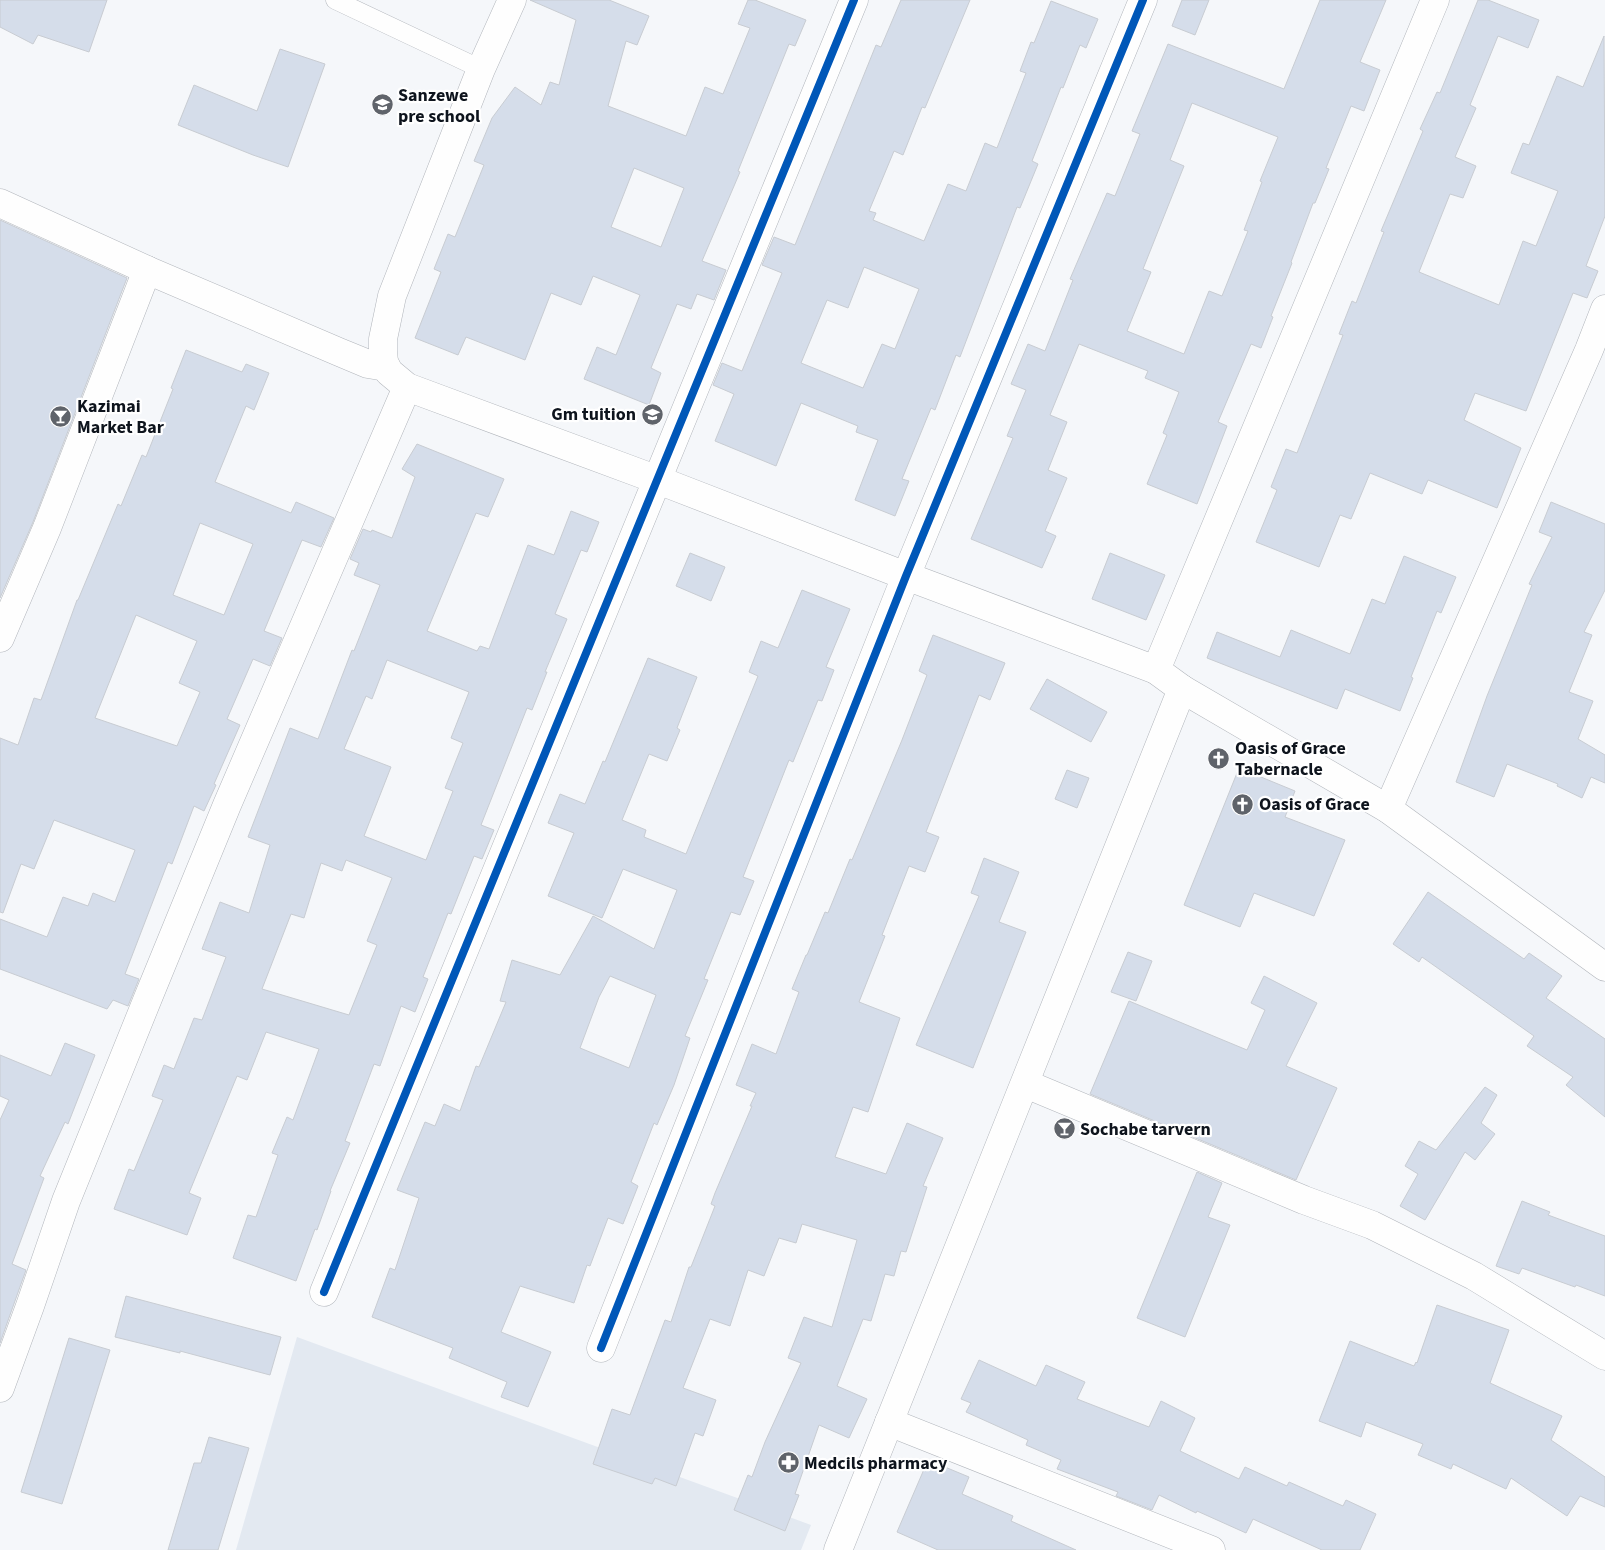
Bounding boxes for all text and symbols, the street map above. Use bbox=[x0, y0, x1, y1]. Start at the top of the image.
place label: Sanzewe pre school bbox=[398, 83, 480, 129]
school or university icon: Sanzewe pre school bbox=[370, 93, 394, 117]
place label: Kazimai Market Bar bbox=[77, 394, 165, 440]
place label: Gm tuition bbox=[551, 402, 636, 427]
school or university icon: Gm tuition bbox=[640, 402, 664, 426]
bar icon: Kazimai Market Bar bbox=[49, 404, 73, 428]
place label: Oasis of Grace Tabernacle bbox=[1235, 736, 1346, 782]
church icon: Oasis of Grace Tabernacle bbox=[1207, 746, 1231, 770]
church icon: Oasis of Grace bbox=[1231, 792, 1255, 816]
place label: Oasis of Grace bbox=[1259, 792, 1370, 817]
bar icon: Sochabe tarvern bbox=[1052, 1117, 1076, 1141]
place label: Sochabe tarvern bbox=[1080, 1117, 1211, 1142]
pharmacy icon: Medcils pharmacy bbox=[776, 1451, 800, 1475]
place label: Medcils pharmacy bbox=[804, 1451, 948, 1476]

